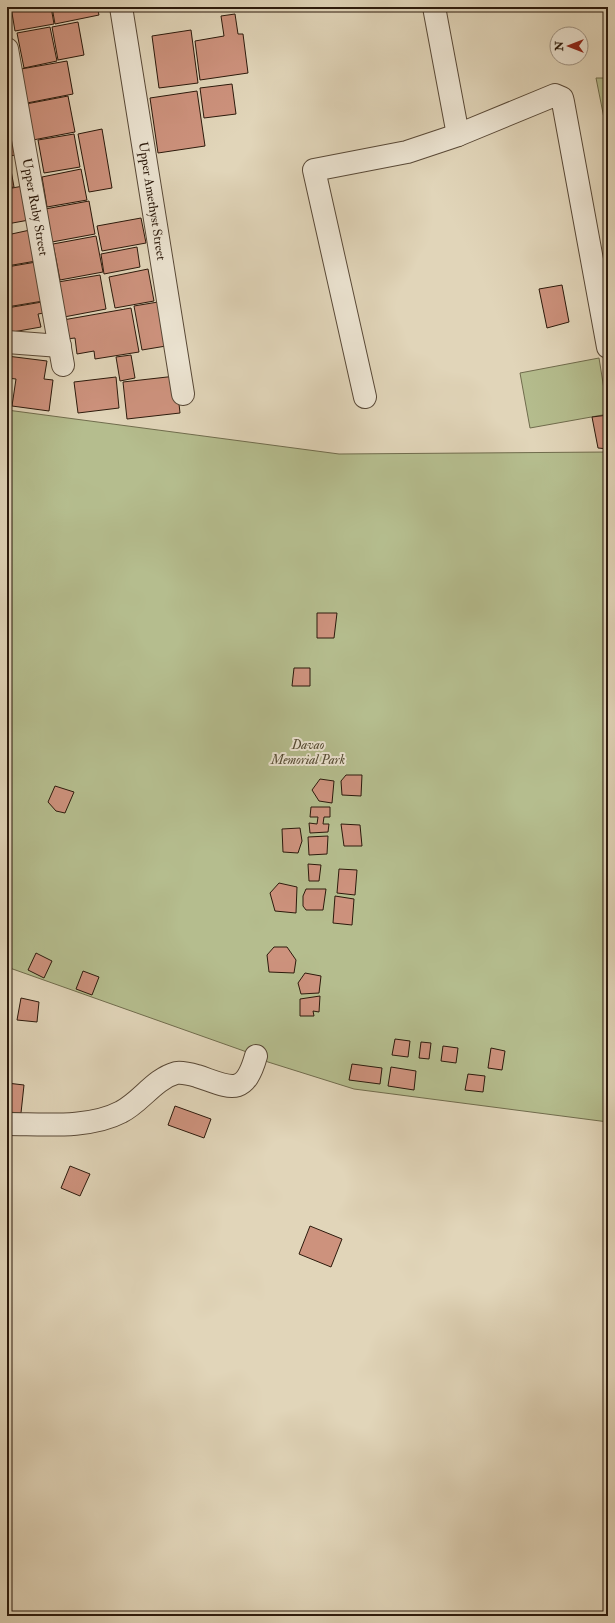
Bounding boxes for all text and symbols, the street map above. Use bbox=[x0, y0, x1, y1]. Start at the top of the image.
north arrow bbox=[549, 26, 589, 66]
text: N bbox=[553, 40, 566, 52]
street label: Upper Amethyst Street bbox=[134, 141, 169, 262]
street label: Upper Ruby Street bbox=[18, 157, 51, 257]
park label: Davao Memorial Park bbox=[270, 737, 345, 768]

